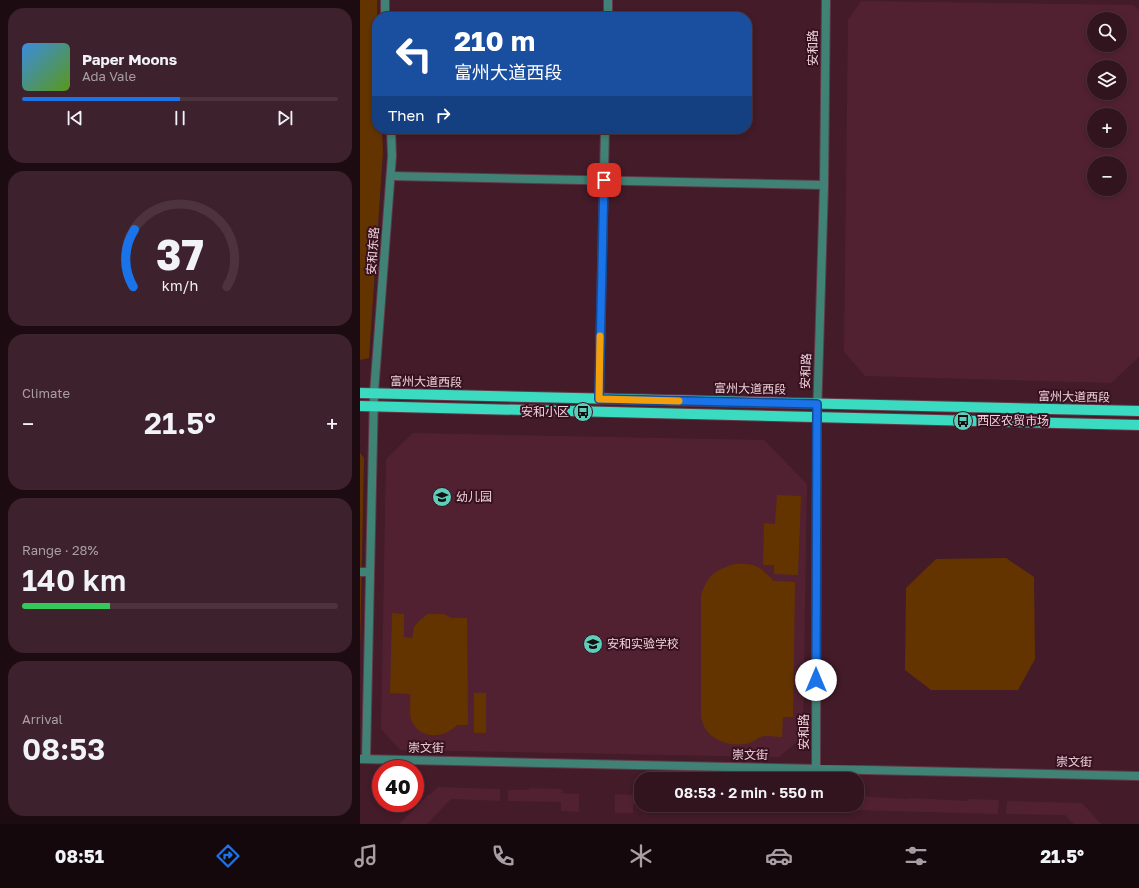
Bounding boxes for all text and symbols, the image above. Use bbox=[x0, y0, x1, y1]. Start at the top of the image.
map controls bbox=[1087, 12, 1127, 196]
button: search bbox=[1087, 12, 1127, 52]
text: 210 m bbox=[454, 24, 535, 57]
icon: left bbox=[388, 28, 440, 80]
street label: 安和路 bbox=[805, 30, 820, 66]
text: Paper Moons bbox=[82, 50, 177, 68]
button: layers bbox=[1087, 60, 1127, 100]
text: 富州大道西段 bbox=[454, 61, 562, 83]
text: Ada Vale bbox=[82, 68, 136, 84]
icon: right bbox=[432, 104, 454, 126]
text: Then bbox=[388, 106, 424, 124]
icon: previous bbox=[64, 107, 86, 129]
icon: pause bbox=[169, 107, 191, 129]
icon: next bbox=[274, 107, 296, 129]
button: + bbox=[1087, 108, 1127, 148]
button: − bbox=[1087, 156, 1127, 196]
pin bbox=[587, 163, 621, 197]
icon: arrive bbox=[593, 169, 615, 191]
street label: 安和东路 bbox=[363, 226, 382, 275]
text: 37 bbox=[156, 229, 204, 279]
text: km/h bbox=[162, 276, 198, 293]
street label: 安和路 bbox=[797, 353, 814, 389]
street label: 富州大道西段 bbox=[390, 373, 462, 390]
street label: 富州大道西段 bbox=[714, 380, 786, 397]
text: Climate bbox=[22, 385, 70, 401]
street label: 富州大道西段 bbox=[1038, 388, 1110, 405]
bus stop icon: 安和小区 bbox=[572, 401, 594, 423]
place label: 安和小区 bbox=[521, 404, 569, 419]
text: 21.5° bbox=[144, 405, 216, 441]
text: − bbox=[22, 410, 34, 437]
text: + bbox=[326, 410, 338, 437]
bus stop icon: 西区农贸市场 bbox=[952, 410, 974, 432]
place label: 西区农贸市场 bbox=[977, 413, 1049, 428]
school or university icon: 幼儿园 bbox=[431, 486, 453, 508]
place label: 幼儿园 bbox=[456, 489, 492, 504]
text: Range · 28% bbox=[22, 542, 98, 558]
text: 140 km bbox=[22, 562, 126, 598]
school or university icon: 安和实验学校 bbox=[582, 633, 604, 655]
place label: 安和实验学校 bbox=[607, 636, 679, 651]
position arrow bbox=[795, 659, 837, 701]
text: Arrival bbox=[22, 711, 63, 727]
street label: 安和路 bbox=[796, 714, 811, 750]
text: 08:53 bbox=[22, 731, 105, 767]
street label: 崇文街 bbox=[408, 740, 444, 755]
street label: 崇文街 bbox=[732, 747, 768, 762]
street label: 崇文街 bbox=[1056, 754, 1092, 769]
speed limit sign: 40 bbox=[372, 760, 424, 812]
text: 08:53 · 2 min · 550 m bbox=[674, 783, 824, 801]
icon: directions bbox=[214, 842, 242, 870]
icon: music bbox=[352, 842, 380, 870]
icon: phone bbox=[489, 842, 517, 870]
icon: climate bbox=[627, 842, 655, 870]
icon: car bbox=[765, 842, 793, 870]
icon: filters bbox=[902, 842, 930, 870]
text: 08:51 bbox=[55, 845, 104, 867]
text: 21.5° bbox=[1040, 845, 1084, 867]

